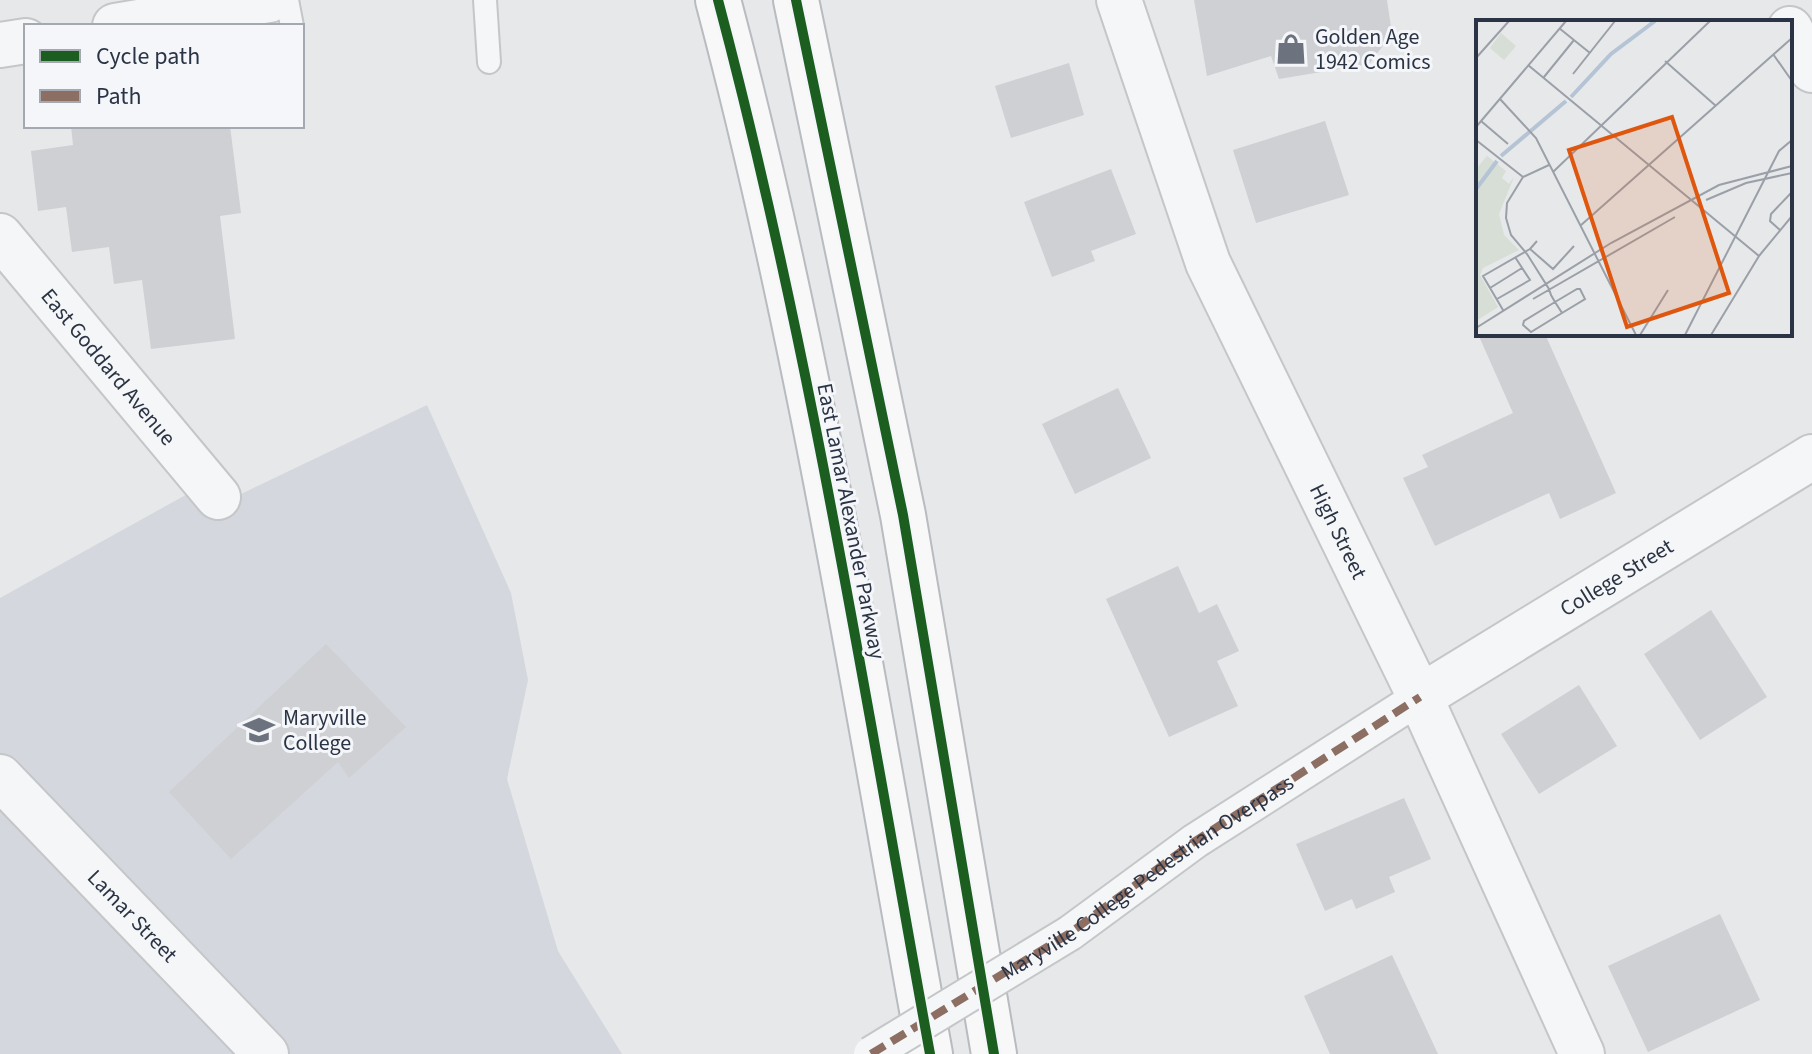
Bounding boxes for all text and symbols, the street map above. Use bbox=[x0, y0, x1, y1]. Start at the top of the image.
inset map bbox=[1476, 20, 1792, 336]
place label: Golden Age 1942 Comics bbox=[1315, 21, 1431, 78]
legend bbox=[24, 24, 304, 128]
shop icon: Golden Age 1942 Comics bbox=[1274, 32, 1308, 66]
text: Cycle path bbox=[96, 39, 200, 74]
text: Path bbox=[96, 79, 142, 114]
street label: East Goddard Avenue bbox=[33, 282, 183, 453]
street label: East Lamar Alexander Parkway bbox=[809, 380, 894, 663]
street label: High Street bbox=[1301, 478, 1375, 585]
street label: College Street bbox=[1554, 530, 1680, 625]
place label: Maryville College bbox=[283, 702, 366, 759]
school or university icon: Maryville College bbox=[242, 713, 276, 747]
street label: Maryville College Pedestrian Overpass bbox=[995, 767, 1300, 989]
street label: Lamar Street bbox=[80, 862, 185, 970]

